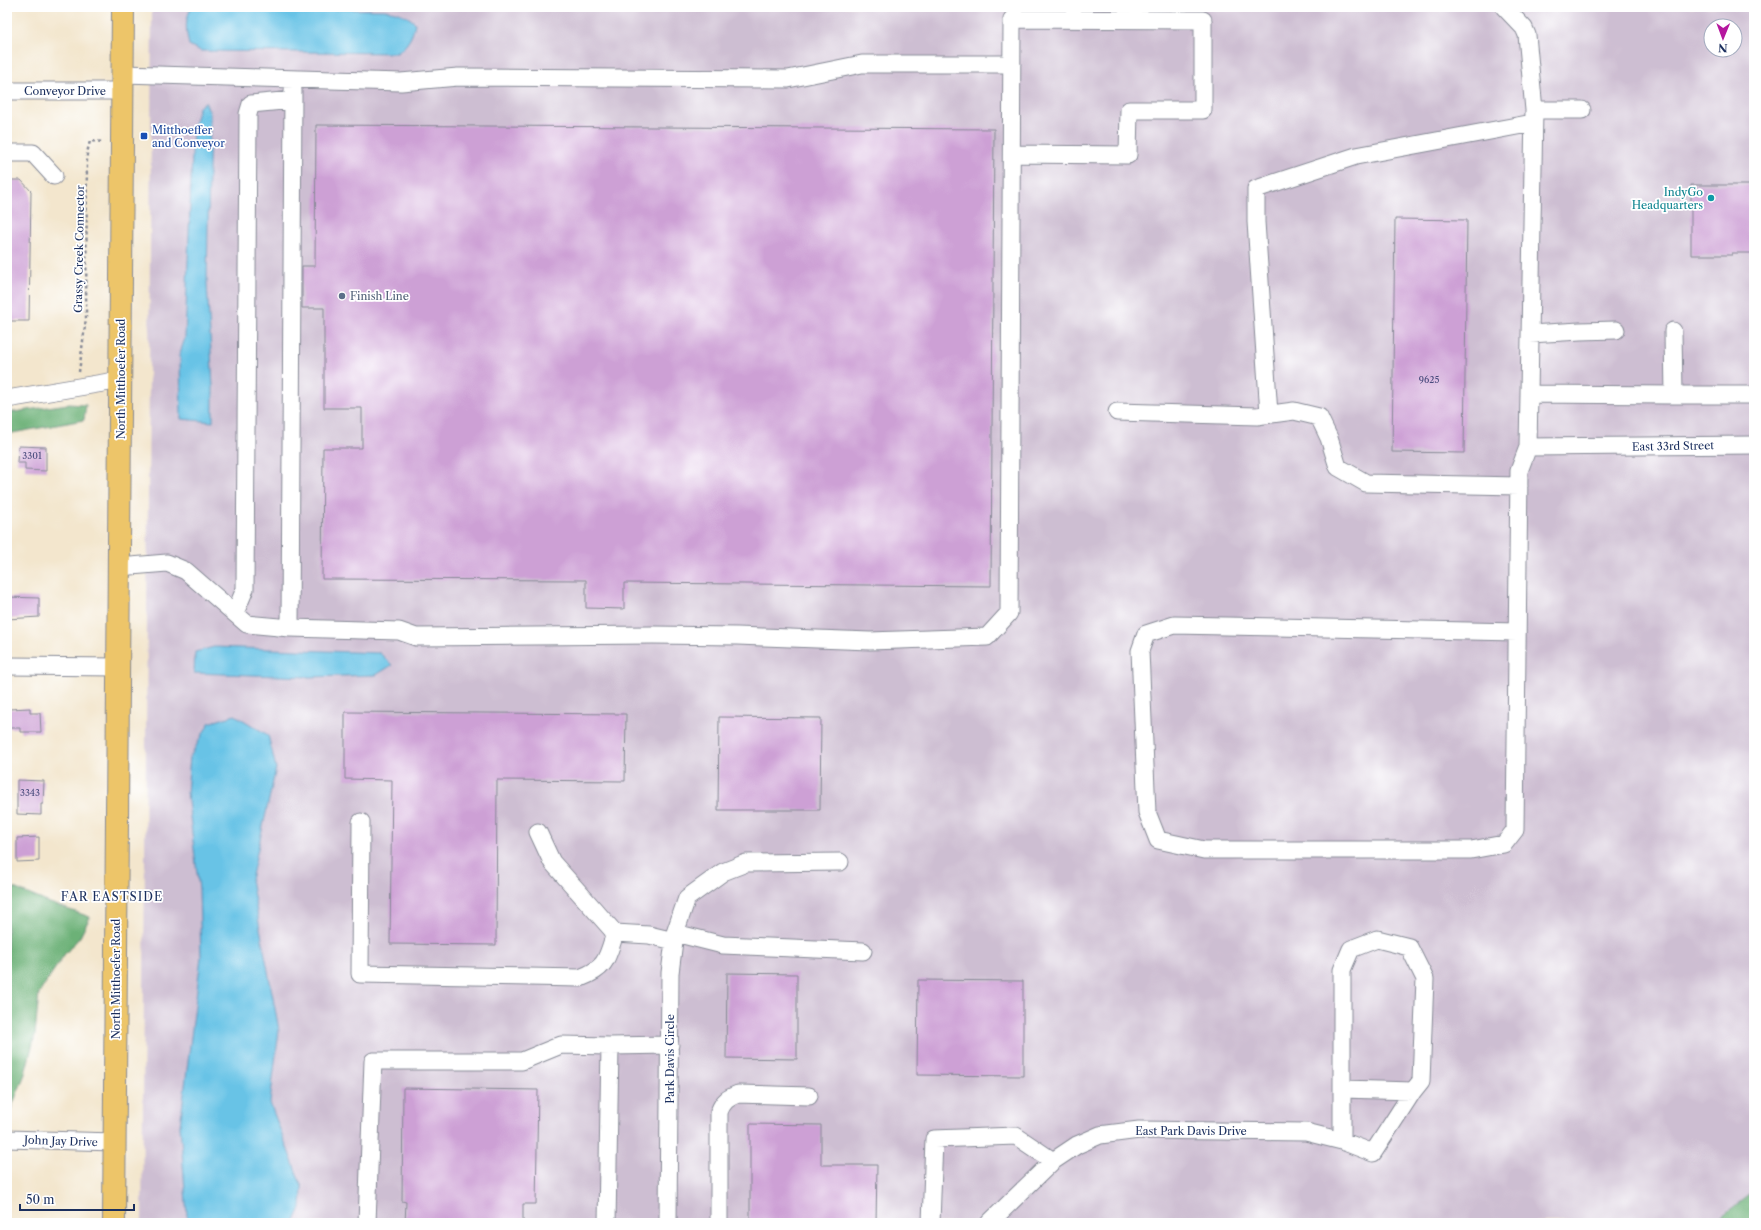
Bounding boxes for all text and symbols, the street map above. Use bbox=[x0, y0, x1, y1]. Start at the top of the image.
north arrow bbox=[1703, 18, 1743, 58]
text: N bbox=[1717, 41, 1728, 55]
street label: Conveyor Drive bbox=[24, 84, 106, 98]
place label: Mitthoeffer and Conveyor bbox=[152, 123, 225, 150]
marker: Mitthoeffer and Conveyor bbox=[139, 131, 149, 141]
street label: Grassy Creek Connector bbox=[71, 185, 87, 313]
place label: IndyGo Headquarters bbox=[1632, 185, 1703, 212]
marker: IndyGo Headquarters bbox=[1706, 193, 1716, 203]
place label: Finish Line bbox=[350, 289, 409, 303]
marker: Finish Line bbox=[337, 291, 347, 301]
street label: North Mitthoefer Road bbox=[114, 318, 128, 439]
house number: 9625 bbox=[1419, 374, 1439, 385]
street label: East 33rd Street bbox=[1632, 438, 1714, 454]
house number: 3301 bbox=[22, 450, 42, 461]
house number: 3343 bbox=[20, 787, 40, 798]
district label: FAR EASTSIDE bbox=[61, 889, 163, 904]
street label: North Mitthoefer Road bbox=[109, 918, 123, 1039]
street label: Park Davis Circle bbox=[663, 1014, 677, 1104]
street label: East Park Davis Drive bbox=[1135, 1124, 1247, 1138]
street label: John Jay Drive bbox=[22, 1133, 98, 1149]
scale bar bbox=[20, 1186, 134, 1212]
text: 50 m bbox=[26, 1192, 55, 1207]

